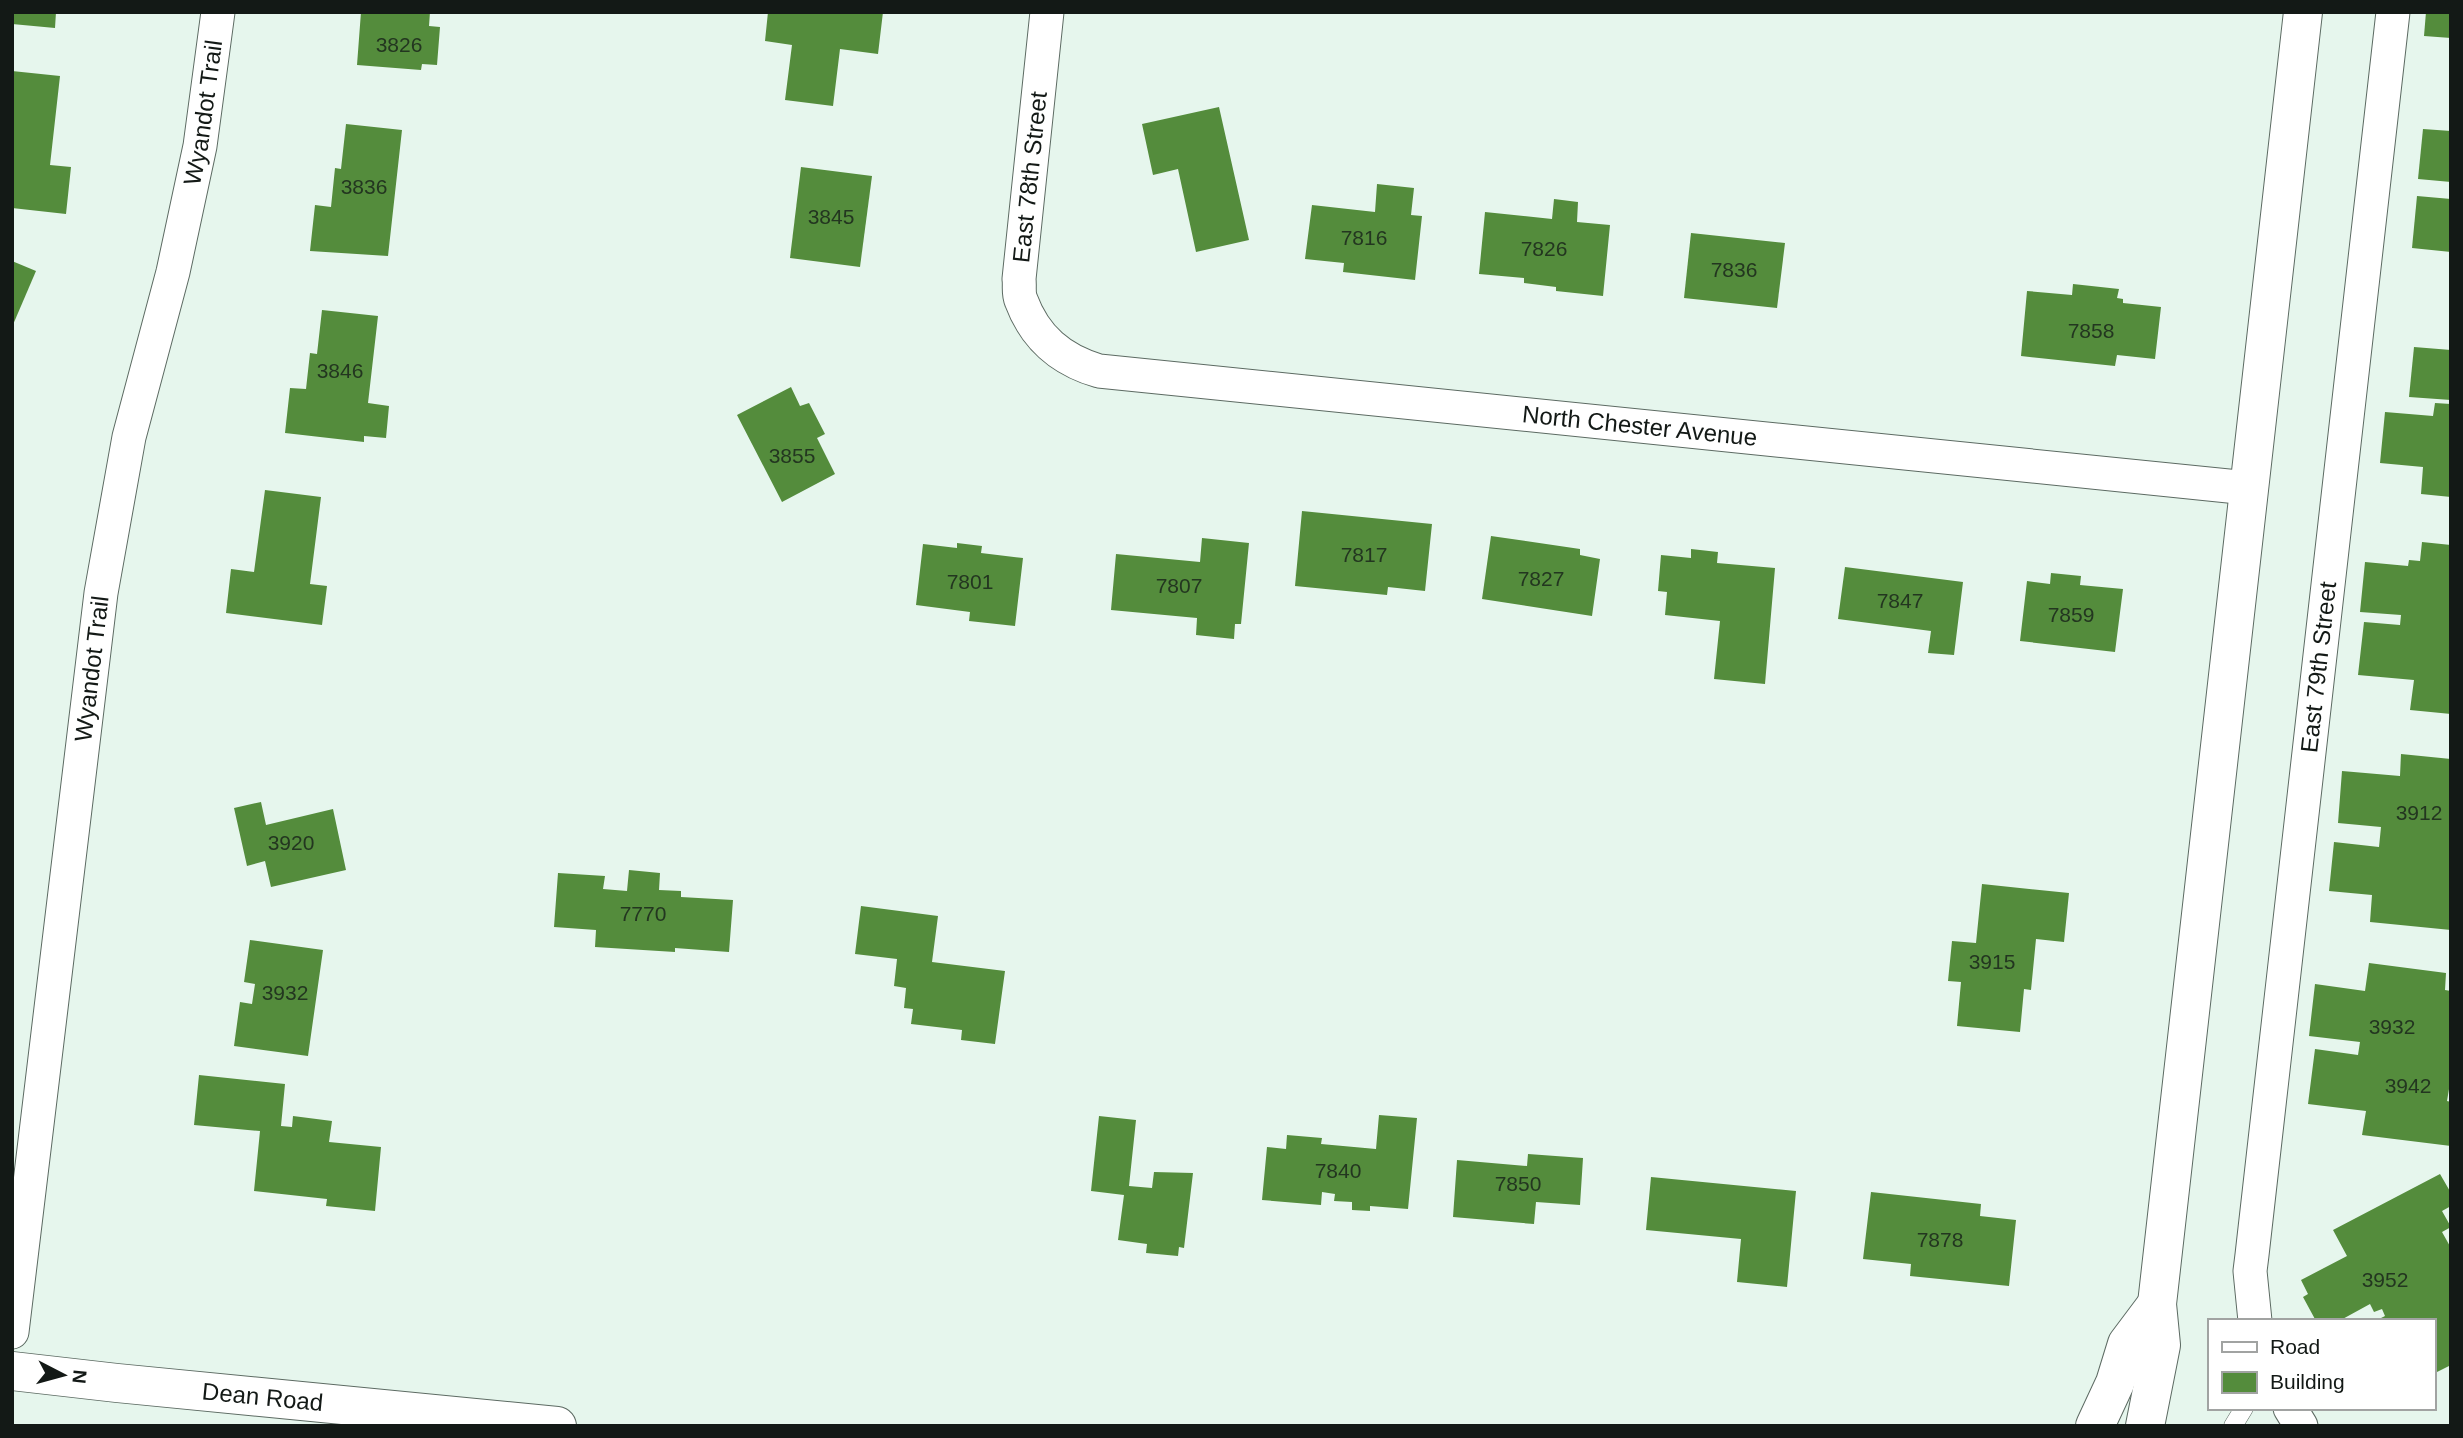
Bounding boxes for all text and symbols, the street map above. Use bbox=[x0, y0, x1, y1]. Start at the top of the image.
house number: 3826 bbox=[376, 33, 422, 56]
street label: Wyandot Trail bbox=[178, 38, 227, 188]
street label: East 78th Street bbox=[1007, 90, 1052, 264]
house number: 3836 bbox=[341, 175, 387, 198]
house number: 3845 bbox=[808, 205, 854, 228]
house number: 7816 bbox=[1341, 226, 1387, 249]
house number: 7826 bbox=[1521, 237, 1567, 260]
house number: 7836 bbox=[1711, 258, 1757, 281]
house number: 7858 bbox=[2068, 319, 2114, 342]
house number: 3846 bbox=[317, 359, 363, 382]
street label: North Chester Avenue bbox=[1521, 400, 1758, 451]
house number: 3855 bbox=[769, 444, 815, 467]
house number: 7817 bbox=[1341, 543, 1387, 566]
house number: 7827 bbox=[1518, 567, 1564, 590]
house number: 7801 bbox=[947, 570, 993, 593]
house number: 7807 bbox=[1156, 574, 1202, 597]
street label: East 79th Street bbox=[2295, 580, 2341, 754]
house number: 7847 bbox=[1877, 589, 1923, 612]
street label: Wyandot Trail bbox=[69, 594, 114, 743]
house number: 7859 bbox=[2048, 603, 2094, 626]
house number: 3912 bbox=[2396, 801, 2442, 824]
house number: 3920 bbox=[268, 831, 314, 854]
house number: 7770 bbox=[620, 902, 666, 925]
house number: 3915 bbox=[1969, 950, 2015, 973]
house number: 3932 bbox=[262, 981, 308, 1004]
house number: 3932 bbox=[2369, 1015, 2415, 1038]
house number: 3942 bbox=[2385, 1074, 2431, 1097]
house number: 7840 bbox=[1315, 1159, 1361, 1182]
house number: 7850 bbox=[1495, 1172, 1541, 1195]
house number: 7878 bbox=[1917, 1228, 1963, 1251]
house number: 3952 bbox=[2362, 1268, 2408, 1291]
legend bbox=[2208, 1319, 2435, 1410]
text: Road bbox=[2270, 1335, 2320, 1358]
north arrow bbox=[28, 1340, 98, 1410]
text: N bbox=[68, 1369, 91, 1385]
text: Building bbox=[2270, 1370, 2345, 1393]
street label: Dean Road bbox=[201, 1377, 324, 1416]

